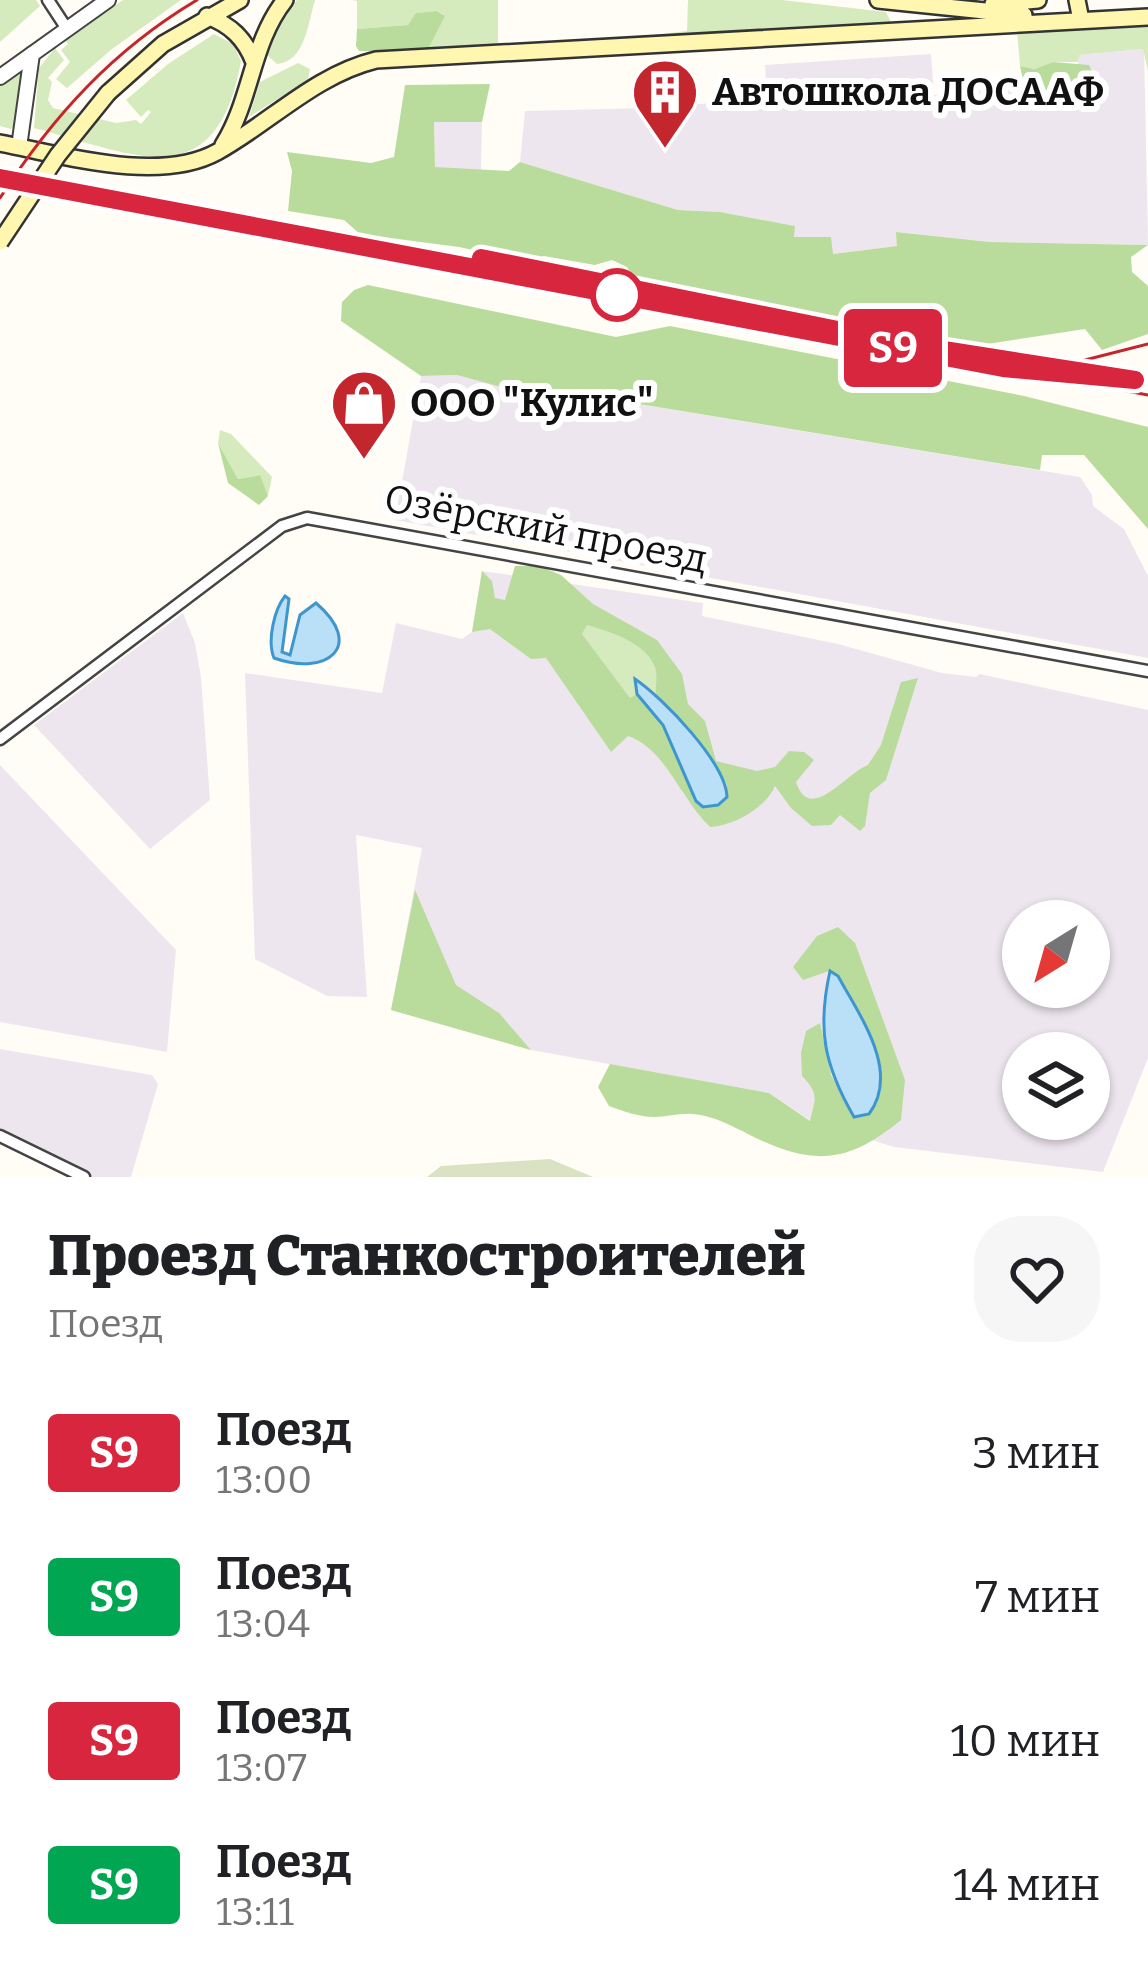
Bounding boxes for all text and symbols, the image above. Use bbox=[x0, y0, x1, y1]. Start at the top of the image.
building icon: Автошкола ДОСААФ bbox=[630, 57, 700, 151]
place label: Автошкола ДОСААФ bbox=[712, 69, 1105, 115]
unlabelled marker bbox=[592, 270, 642, 320]
line badge: S9 bbox=[839, 309, 947, 387]
text: S9 bbox=[868, 323, 918, 373]
shop icon: ООО "Кулис" bbox=[329, 368, 399, 462]
place label: ООО "Кулис" bbox=[410, 380, 654, 426]
street label: Озёрский проезд bbox=[381, 475, 711, 583]
north arrow bbox=[1002, 900, 1110, 1008]
map controls bbox=[1002, 900, 1110, 1140]
button: layers bbox=[1002, 1032, 1110, 1140]
button: heart bbox=[974, 1216, 1100, 1342]
text: Проезд Станкостроителей bbox=[48, 1222, 806, 1290]
text: Поезд bbox=[48, 1301, 163, 1347]
text: Поезд bbox=[216, 1403, 351, 1457]
text: 3 мин bbox=[972, 1426, 1100, 1480]
text: S9 bbox=[89, 1428, 139, 1478]
text: 13:00 bbox=[216, 1457, 312, 1503]
text: Поезд bbox=[216, 1547, 351, 1601]
text: 7 мин bbox=[975, 1570, 1100, 1624]
text: S9 bbox=[89, 1572, 139, 1622]
text: 13:04 bbox=[216, 1601, 310, 1647]
text: Поезд bbox=[216, 1691, 351, 1745]
text: 10 мин bbox=[951, 1714, 1100, 1768]
text: S9 bbox=[89, 1716, 139, 1766]
text: 13:07 bbox=[216, 1745, 307, 1791]
text: Поезд bbox=[216, 1835, 351, 1889]
text: 14 мин bbox=[953, 1858, 1100, 1912]
text: S9 bbox=[89, 1860, 139, 1910]
text: 13:11 bbox=[216, 1889, 294, 1935]

